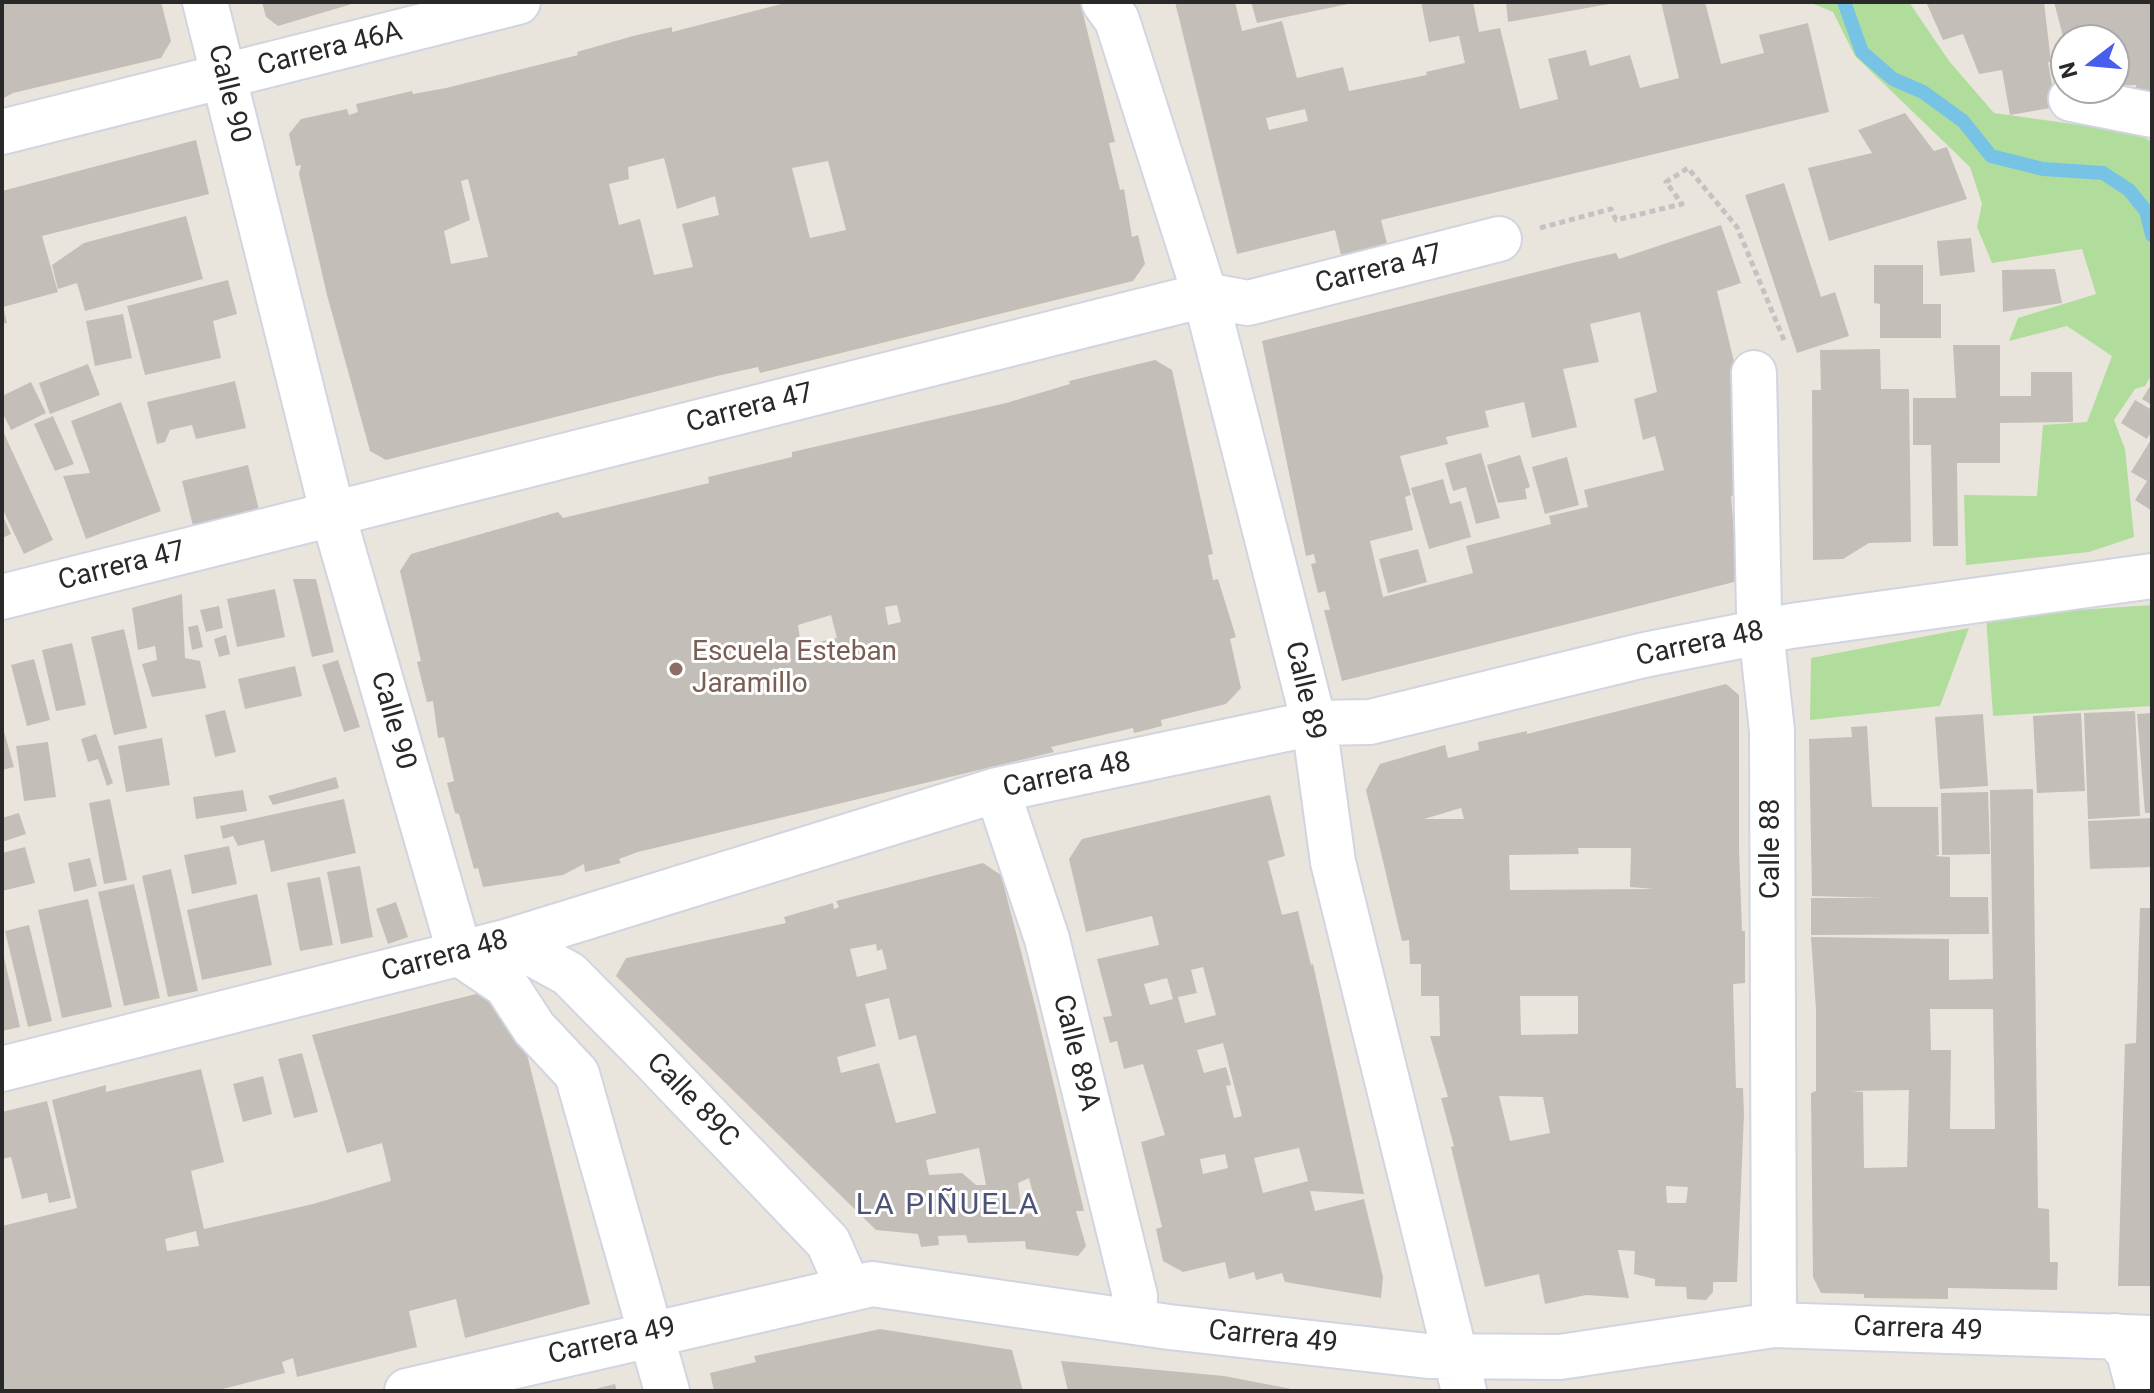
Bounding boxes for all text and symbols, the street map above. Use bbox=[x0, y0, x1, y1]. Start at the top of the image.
street label: Carrera 46A bbox=[254, 16, 406, 84]
north arrow bbox=[2050, 24, 2130, 104]
street label: Calle 90 bbox=[200, 41, 256, 147]
text: N bbox=[2054, 59, 2083, 81]
street label: Carrera 47 bbox=[1312, 238, 1446, 302]
street label: Carrera 47 bbox=[683, 377, 817, 441]
street label: Carrera 47 bbox=[55, 535, 189, 599]
street label: Carrera 48 bbox=[1633, 615, 1767, 675]
place label: Escuela Esteban Jaramillo bbox=[692, 636, 897, 702]
street label: Calle 89 bbox=[1276, 638, 1332, 744]
marker: Escuela Esteban Jaramillo bbox=[667, 660, 685, 678]
street label: Calle 90 bbox=[362, 668, 422, 774]
street label: Carrera 48 bbox=[1000, 746, 1134, 806]
street label: Calle 88 bbox=[1755, 799, 1789, 899]
street label: Carrera 48 bbox=[378, 924, 512, 990]
street label: Calle 89A bbox=[1044, 991, 1106, 1115]
street label: Calle 89C bbox=[639, 1047, 745, 1155]
district label: LA PIÑUELA bbox=[856, 1188, 1040, 1224]
street label: Carrera 49 bbox=[545, 1311, 679, 1373]
street label: Carrera 49 bbox=[1853, 1311, 1983, 1349]
street label: Carrera 49 bbox=[1207, 1315, 1339, 1361]

